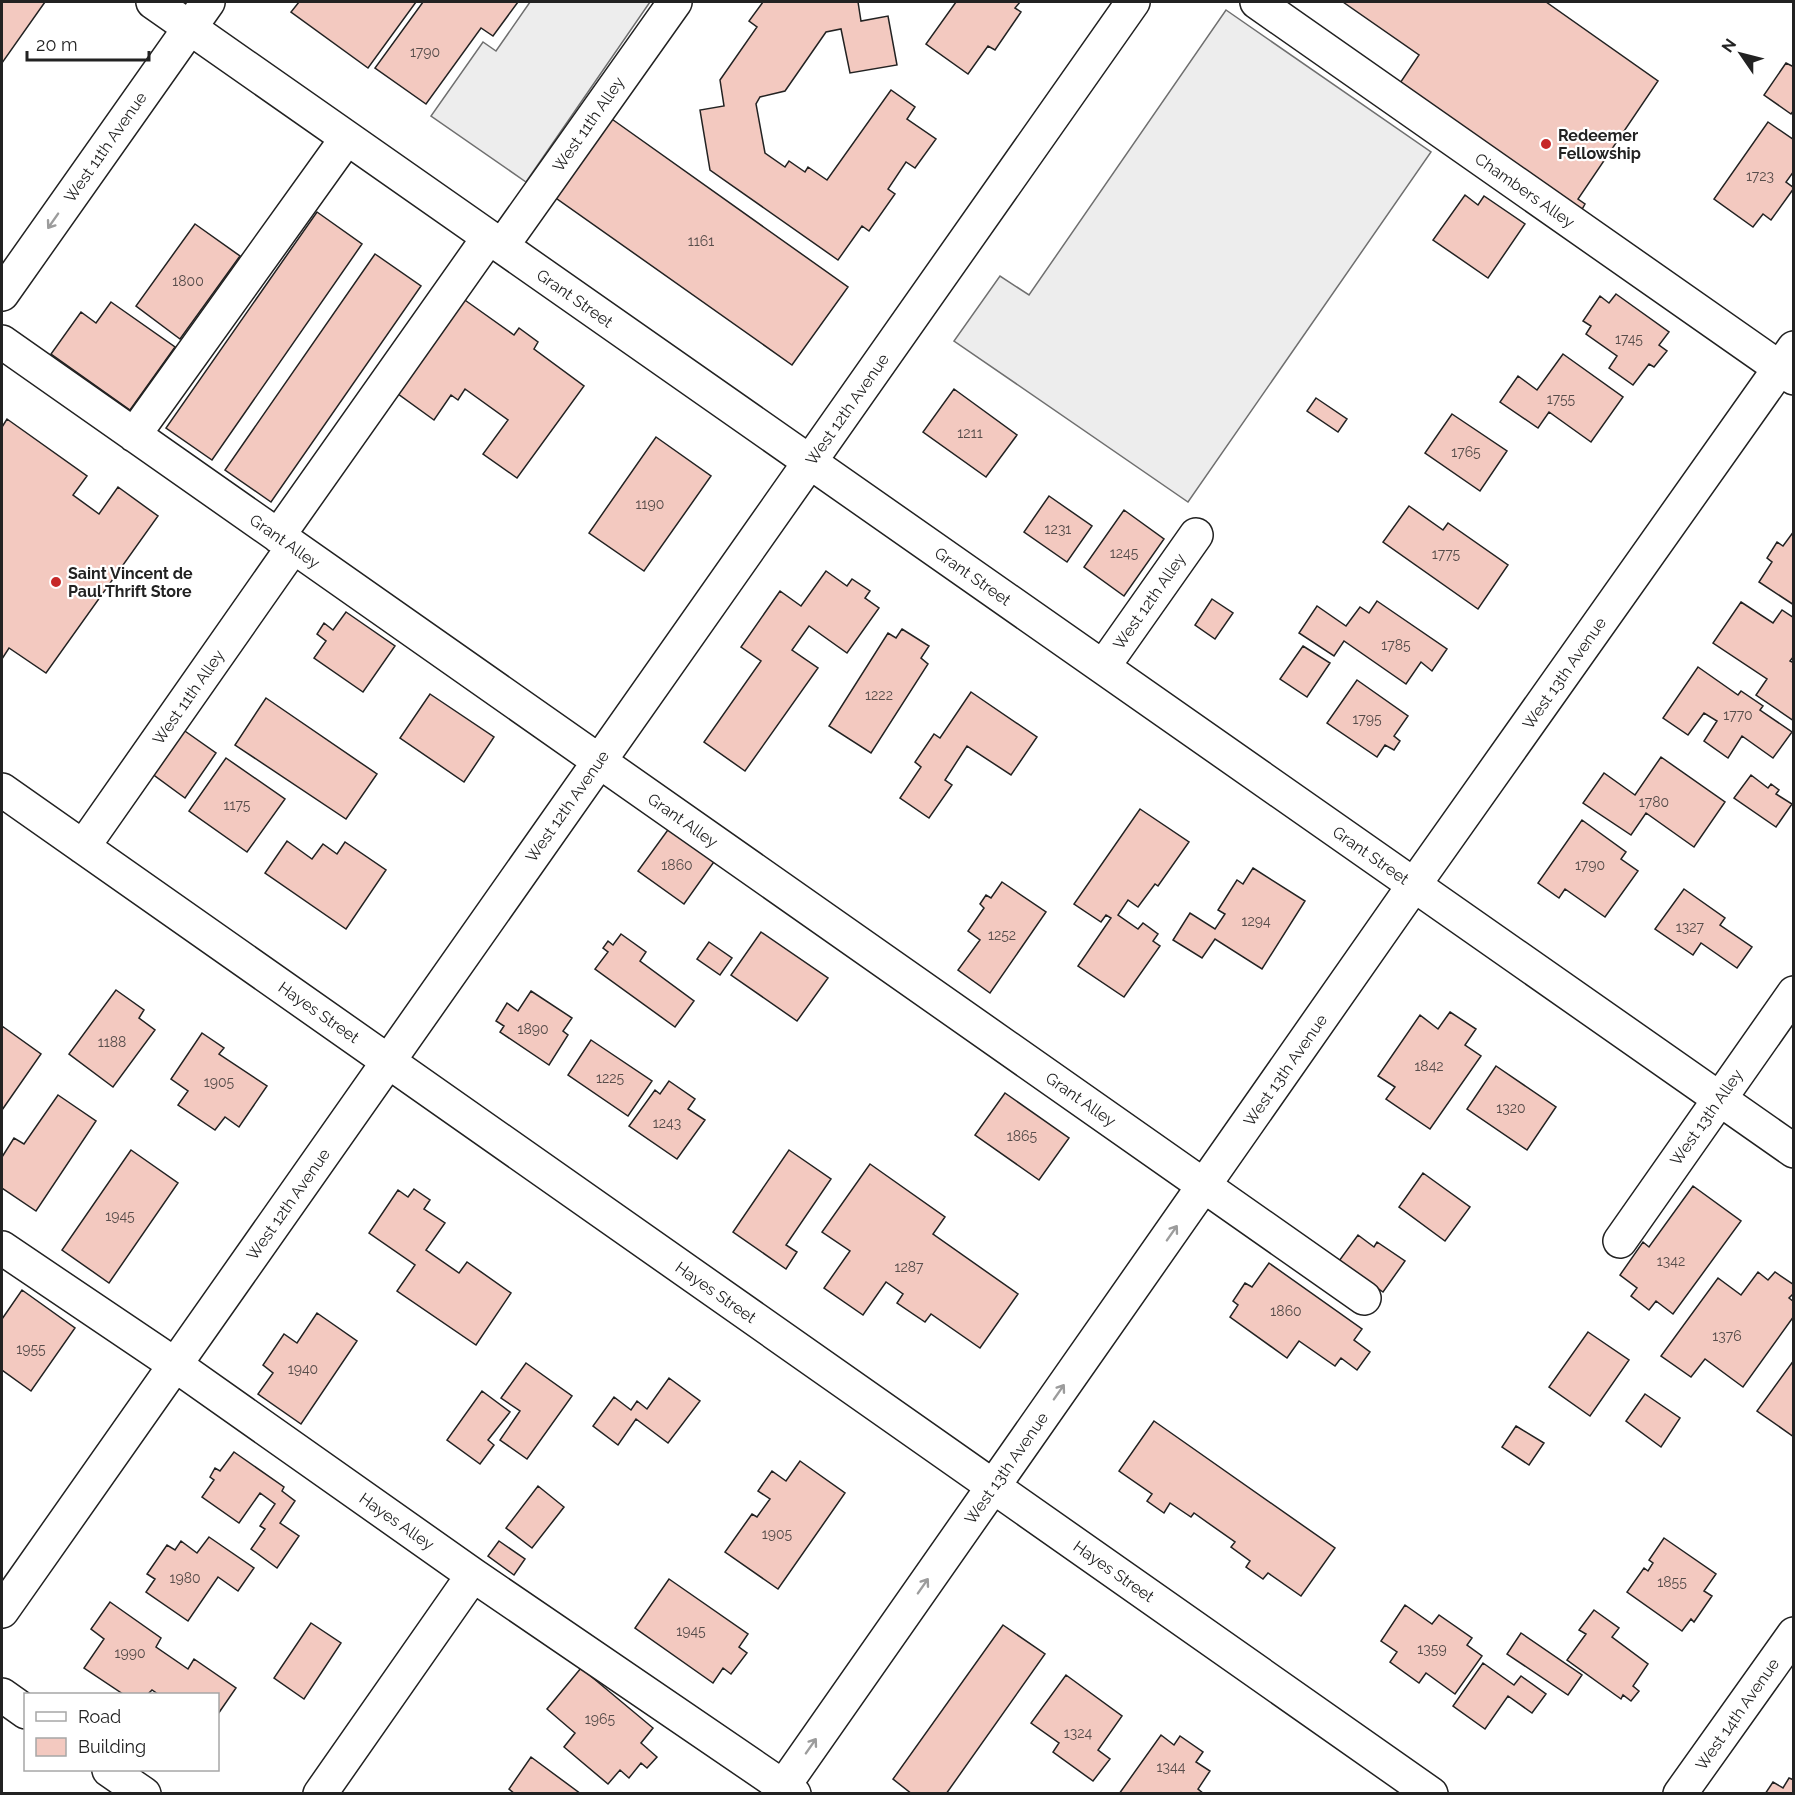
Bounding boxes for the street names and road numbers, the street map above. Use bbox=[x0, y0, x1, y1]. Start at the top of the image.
street label: West 11th Alley bbox=[549, 73, 628, 175]
street label: West 11th Avenue bbox=[60, 88, 151, 206]
street label: Chambers Alley bbox=[1471, 149, 1578, 232]
street label: Grant Street bbox=[533, 265, 617, 332]
street label: West 12th Avenue bbox=[802, 350, 893, 469]
street label: Grant Alley bbox=[246, 510, 324, 573]
street label: Grant Street bbox=[931, 543, 1015, 610]
street label: West 12th Alley bbox=[1109, 549, 1190, 653]
street label: West 13th Avenue bbox=[1519, 614, 1610, 733]
street label: West 11th Alley bbox=[149, 646, 228, 748]
street label: West 12th Avenue bbox=[522, 747, 613, 866]
street label: Grant Alley bbox=[644, 789, 722, 852]
street label: Grant Street bbox=[1329, 822, 1413, 889]
street label: Hayes Street bbox=[275, 978, 363, 1048]
street label: West 13th Avenue bbox=[1240, 1011, 1331, 1130]
street label: West 13th Alley bbox=[1666, 1065, 1747, 1169]
street label: Grant Alley bbox=[1042, 1068, 1120, 1131]
street label: West 12th Avenue bbox=[243, 1145, 334, 1264]
street label: Hayes Street bbox=[672, 1258, 760, 1328]
street label: West 13th Avenue bbox=[961, 1409, 1052, 1528]
street label: Hayes Alley bbox=[356, 1489, 438, 1554]
street label: Hayes Street bbox=[1070, 1537, 1158, 1607]
street label: West 14th Avenue bbox=[1692, 1655, 1783, 1774]

